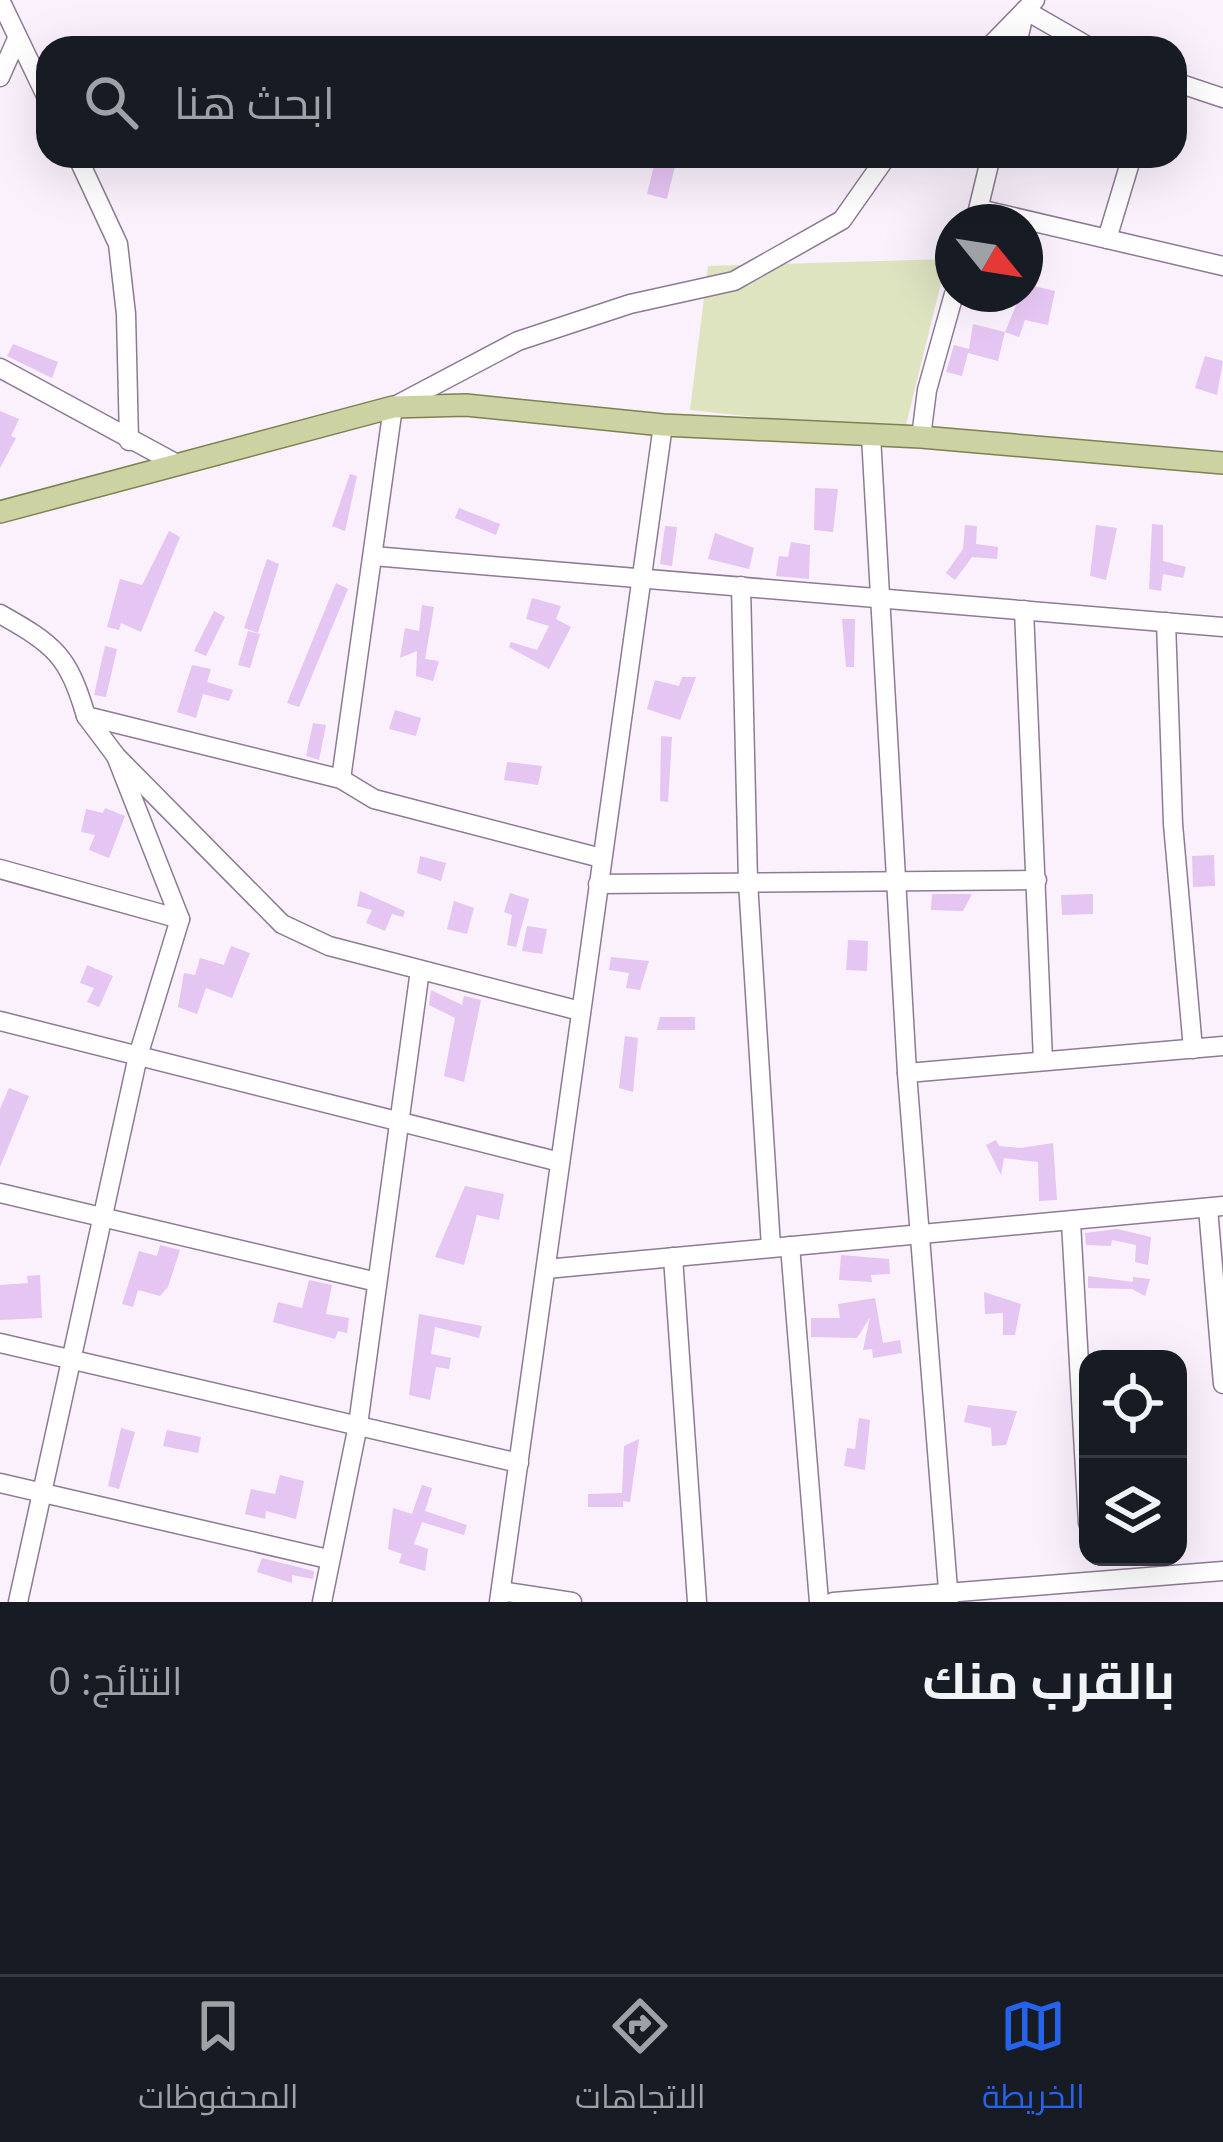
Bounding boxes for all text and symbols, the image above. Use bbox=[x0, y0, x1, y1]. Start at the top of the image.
search box bbox=[36, 36, 1187, 168]
icon: search bbox=[78, 69, 144, 135]
text: ابحث هنا bbox=[174, 73, 335, 131]
north arrow bbox=[935, 204, 1043, 312]
map controls bbox=[1079, 1350, 1187, 1566]
button: locate bbox=[1079, 1350, 1187, 1458]
button: layers bbox=[1079, 1458, 1187, 1566]
text: بالقرب منك bbox=[922, 1647, 1175, 1713]
text: النتائج: 0 bbox=[48, 1655, 183, 1706]
tab: المحفوظات bbox=[138, 1993, 299, 2127]
tab: الاتجاهات bbox=[575, 1993, 706, 2127]
tab: الخريطة bbox=[982, 1993, 1085, 2127]

